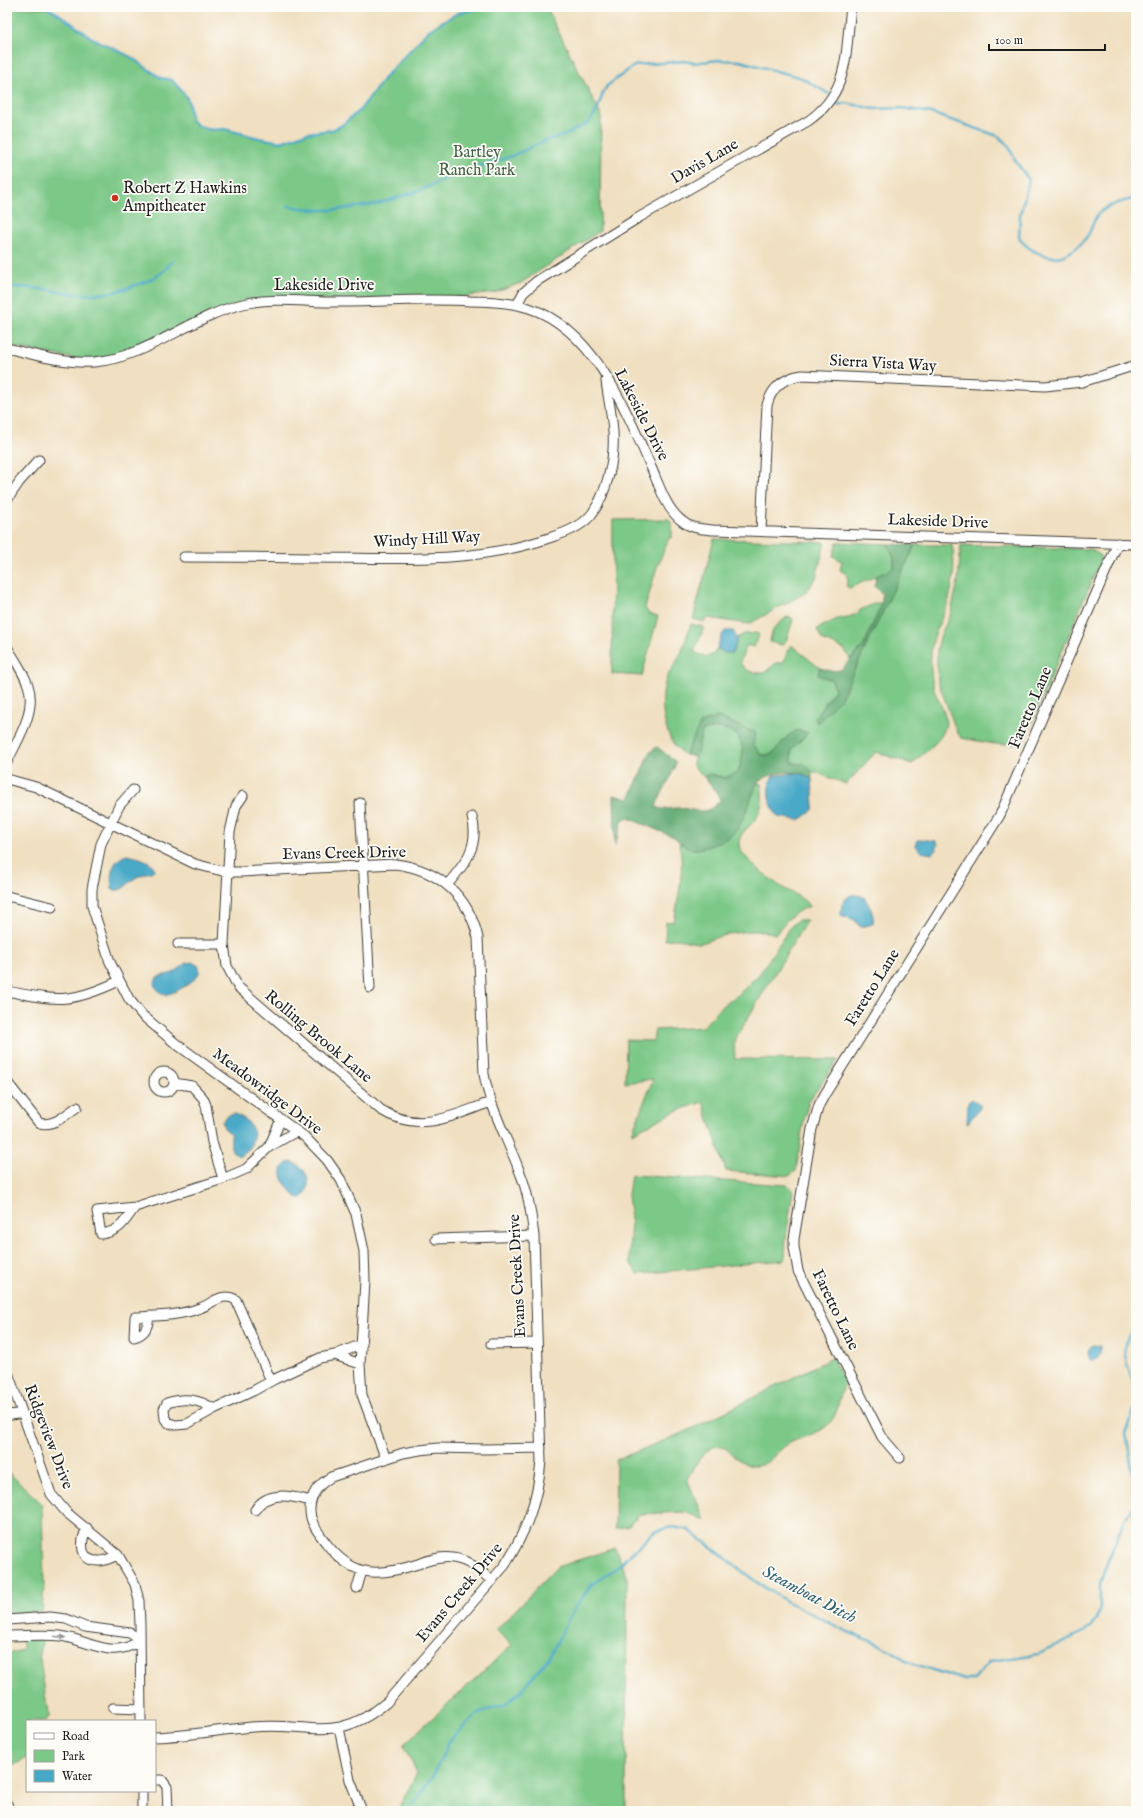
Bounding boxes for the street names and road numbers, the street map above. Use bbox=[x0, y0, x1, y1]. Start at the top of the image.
street label: Davis Lane bbox=[668, 135, 742, 189]
street label: Lakeside Drive bbox=[274, 276, 374, 296]
street label: Sierra Vista Way bbox=[829, 351, 937, 377]
street label: Lakeside Drive bbox=[609, 366, 673, 464]
street label: Lakeside Drive bbox=[887, 510, 989, 534]
street label: Windy Hill Way bbox=[373, 527, 481, 553]
street label: Faretto Lane bbox=[1005, 664, 1057, 752]
street label: Evans Creek Drive bbox=[282, 843, 406, 865]
street label: Faretto Lane bbox=[841, 946, 905, 1030]
street label: Rolling Brook Lane bbox=[260, 986, 376, 1088]
street label: Meadowridge Drive bbox=[208, 1044, 326, 1140]
street label: Evans Creek Drive bbox=[505, 1214, 531, 1338]
street label: Faretto Lane bbox=[807, 1266, 863, 1354]
street label: Ridgeview Drive bbox=[19, 1382, 77, 1492]
street label: Evans Creek Drive bbox=[413, 1539, 507, 1647]

